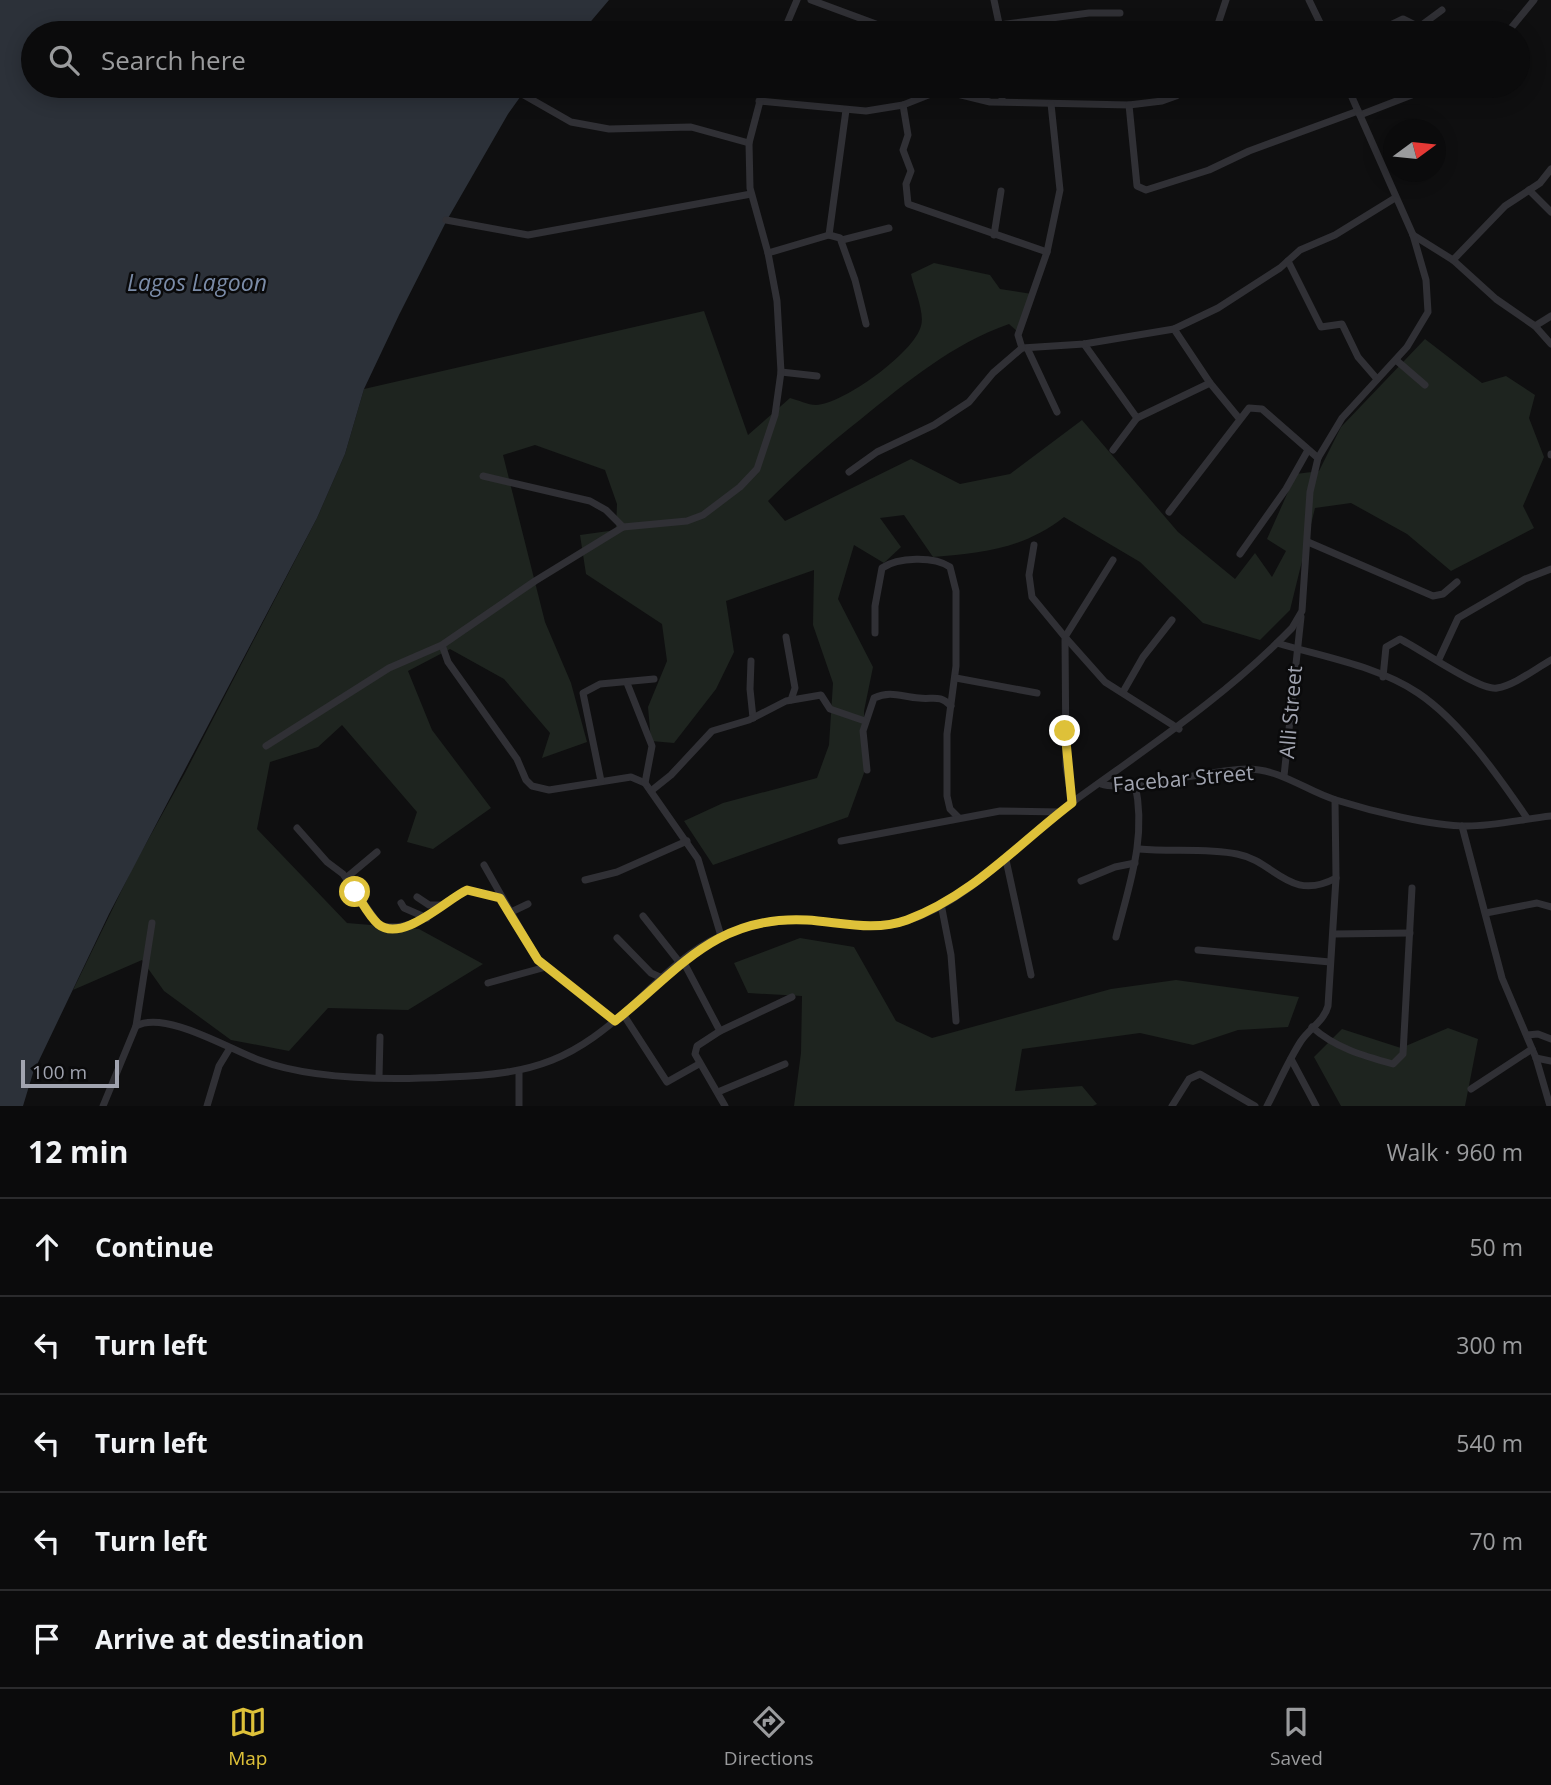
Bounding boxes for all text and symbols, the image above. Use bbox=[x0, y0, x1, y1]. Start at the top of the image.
search box bbox=[21, 21, 1530, 98]
icon: search bbox=[45, 41, 83, 79]
text: Search here bbox=[101, 42, 246, 78]
north arrow bbox=[1383, 119, 1446, 182]
water label: Lagos Lagoon bbox=[127, 266, 267, 298]
street label: Alli Street bbox=[1272, 664, 1308, 760]
route end bbox=[1049, 715, 1080, 746]
street label: Facebar Street bbox=[1111, 758, 1255, 798]
route start bbox=[339, 876, 370, 907]
scale bar bbox=[21, 1057, 119, 1089]
text: 100 m bbox=[32, 1059, 87, 1085]
text: 12 min bbox=[28, 1131, 128, 1172]
text: Walk · 960 m bbox=[1386, 1136, 1523, 1168]
icon: ahead bbox=[28, 1228, 66, 1266]
text: Continue bbox=[95, 1229, 214, 1265]
text: 50 m bbox=[1469, 1231, 1523, 1263]
icon: left bbox=[28, 1326, 66, 1364]
text: Turn left bbox=[95, 1327, 207, 1363]
text: 300 m bbox=[1456, 1329, 1523, 1361]
icon: left bbox=[28, 1424, 66, 1462]
text: Turn left bbox=[95, 1425, 207, 1461]
text: 540 m bbox=[1456, 1427, 1523, 1459]
icon: left bbox=[28, 1522, 66, 1560]
text: Turn left bbox=[95, 1523, 207, 1559]
text: 70 m bbox=[1469, 1525, 1523, 1557]
icon: arrive bbox=[28, 1620, 66, 1658]
text: Arrive at destination bbox=[95, 1621, 364, 1657]
tab: Map bbox=[228, 1703, 267, 1771]
tab: Directions bbox=[724, 1703, 814, 1771]
tab: Saved bbox=[1270, 1703, 1323, 1771]

